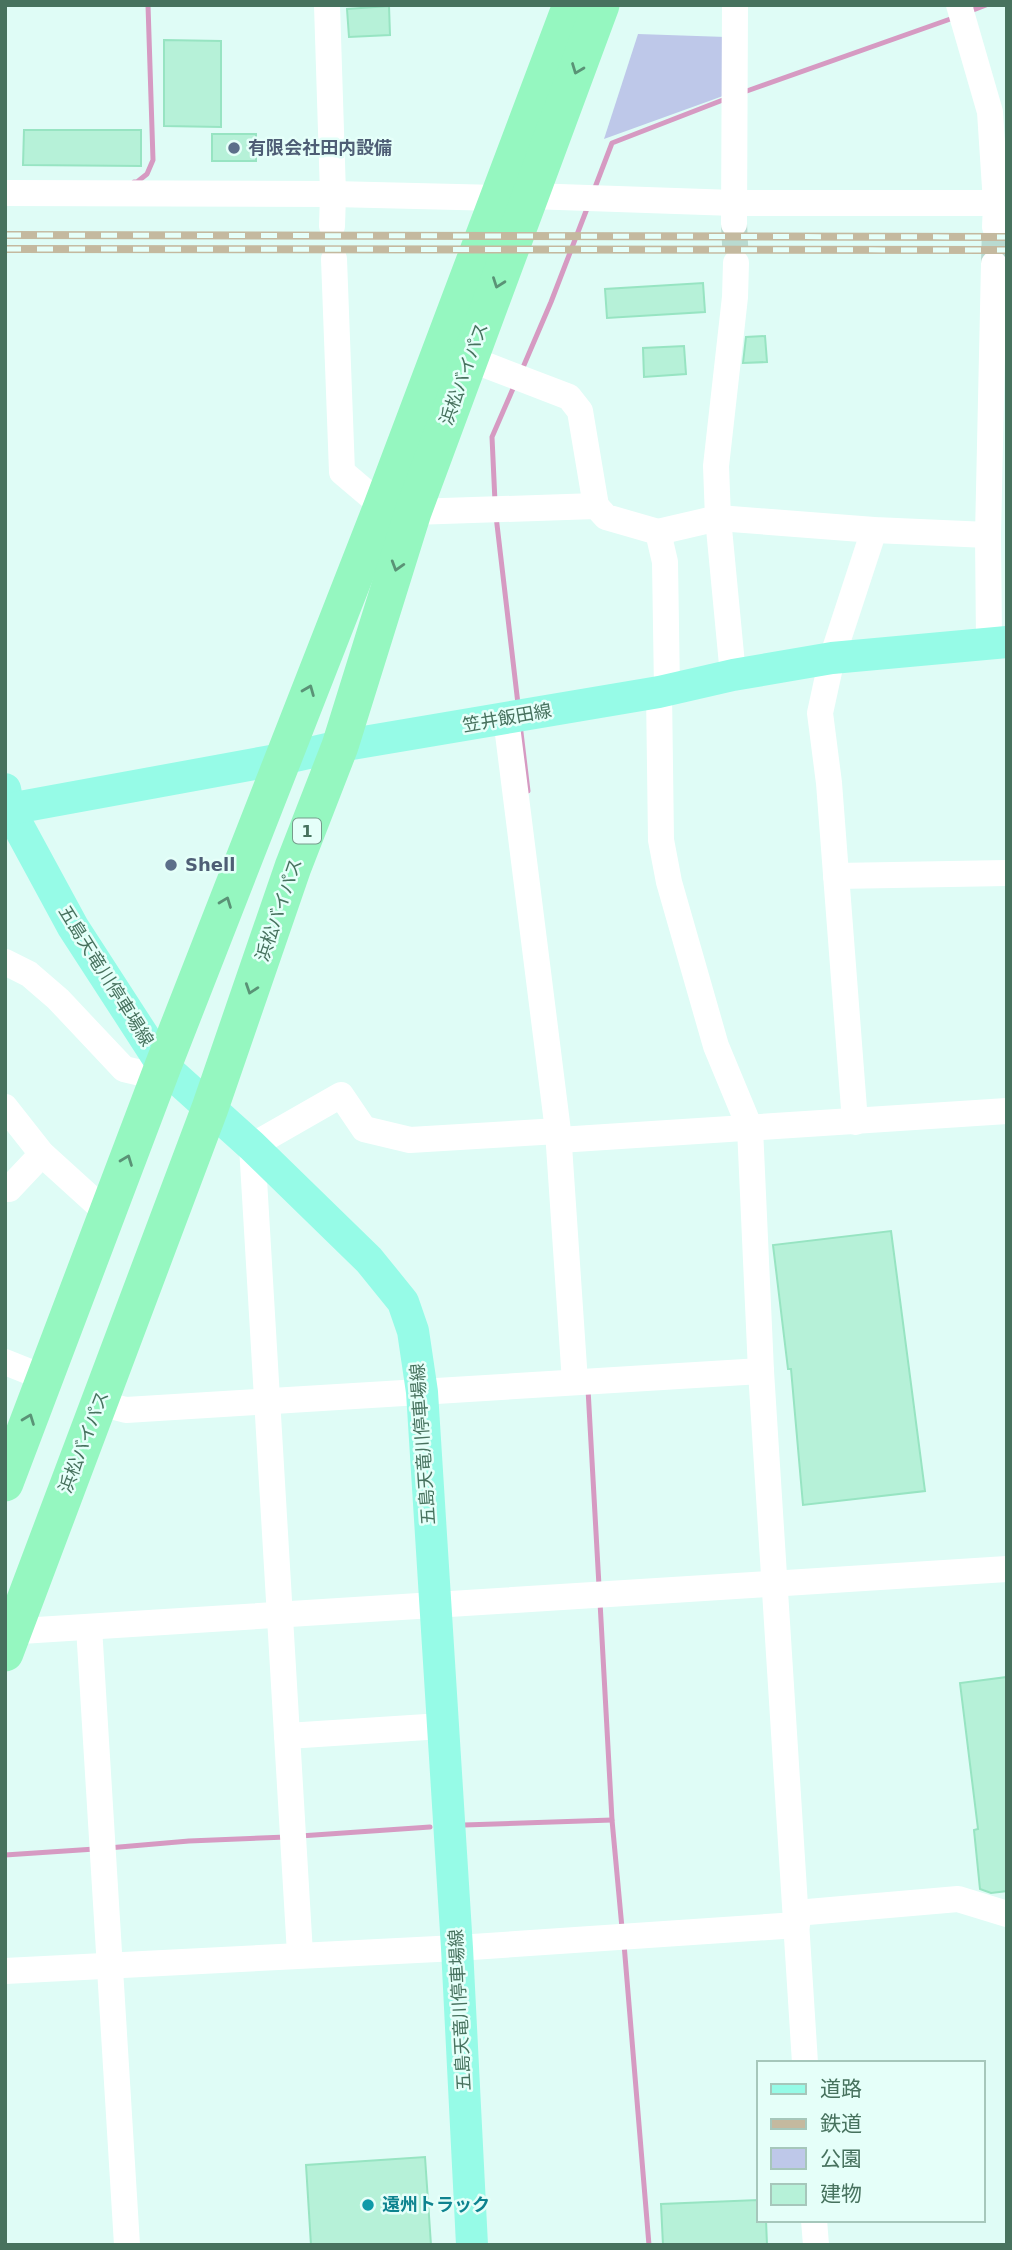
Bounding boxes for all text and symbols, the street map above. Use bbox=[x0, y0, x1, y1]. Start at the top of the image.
one-way arrow bbox=[572, 63, 586, 75]
place label: 有限会社田内設備 bbox=[248, 137, 392, 158]
marker: 有限会社田内設備 bbox=[226, 140, 242, 156]
one-way arrow bbox=[493, 276, 507, 288]
street label: 浜松バイパス bbox=[435, 320, 492, 428]
one-way arrow bbox=[390, 559, 405, 571]
one-way arrow bbox=[301, 685, 315, 697]
street label: 笠井飯田線 bbox=[461, 699, 553, 736]
road number: 1 bbox=[293, 818, 321, 844]
place label: Shell bbox=[185, 854, 235, 875]
street label: 浜松バイパス bbox=[251, 856, 306, 964]
marker: Shell bbox=[163, 857, 179, 873]
one-way arrow bbox=[218, 897, 232, 909]
street label: 五島天竜川停車場線 bbox=[55, 901, 158, 1050]
one-way arrow bbox=[245, 983, 259, 995]
one-way arrow bbox=[119, 1155, 133, 1167]
street label: 五島天竜川停車場線 bbox=[406, 1362, 439, 1526]
street label: 浜松バイパス bbox=[54, 1388, 113, 1496]
one-way arrow bbox=[21, 1413, 35, 1425]
street label: 五島天竜川停車場線 bbox=[445, 1929, 474, 2091]
legend bbox=[757, 2061, 984, 2222]
text: 道路 bbox=[820, 2077, 862, 2101]
text: 鉄道 bbox=[820, 2112, 862, 2136]
text: 公園 bbox=[820, 2147, 862, 2171]
text: 建物 bbox=[820, 2182, 862, 2206]
place label: 遠州トラック bbox=[382, 2194, 490, 2215]
marker: 遠州トラック bbox=[360, 2197, 376, 2213]

